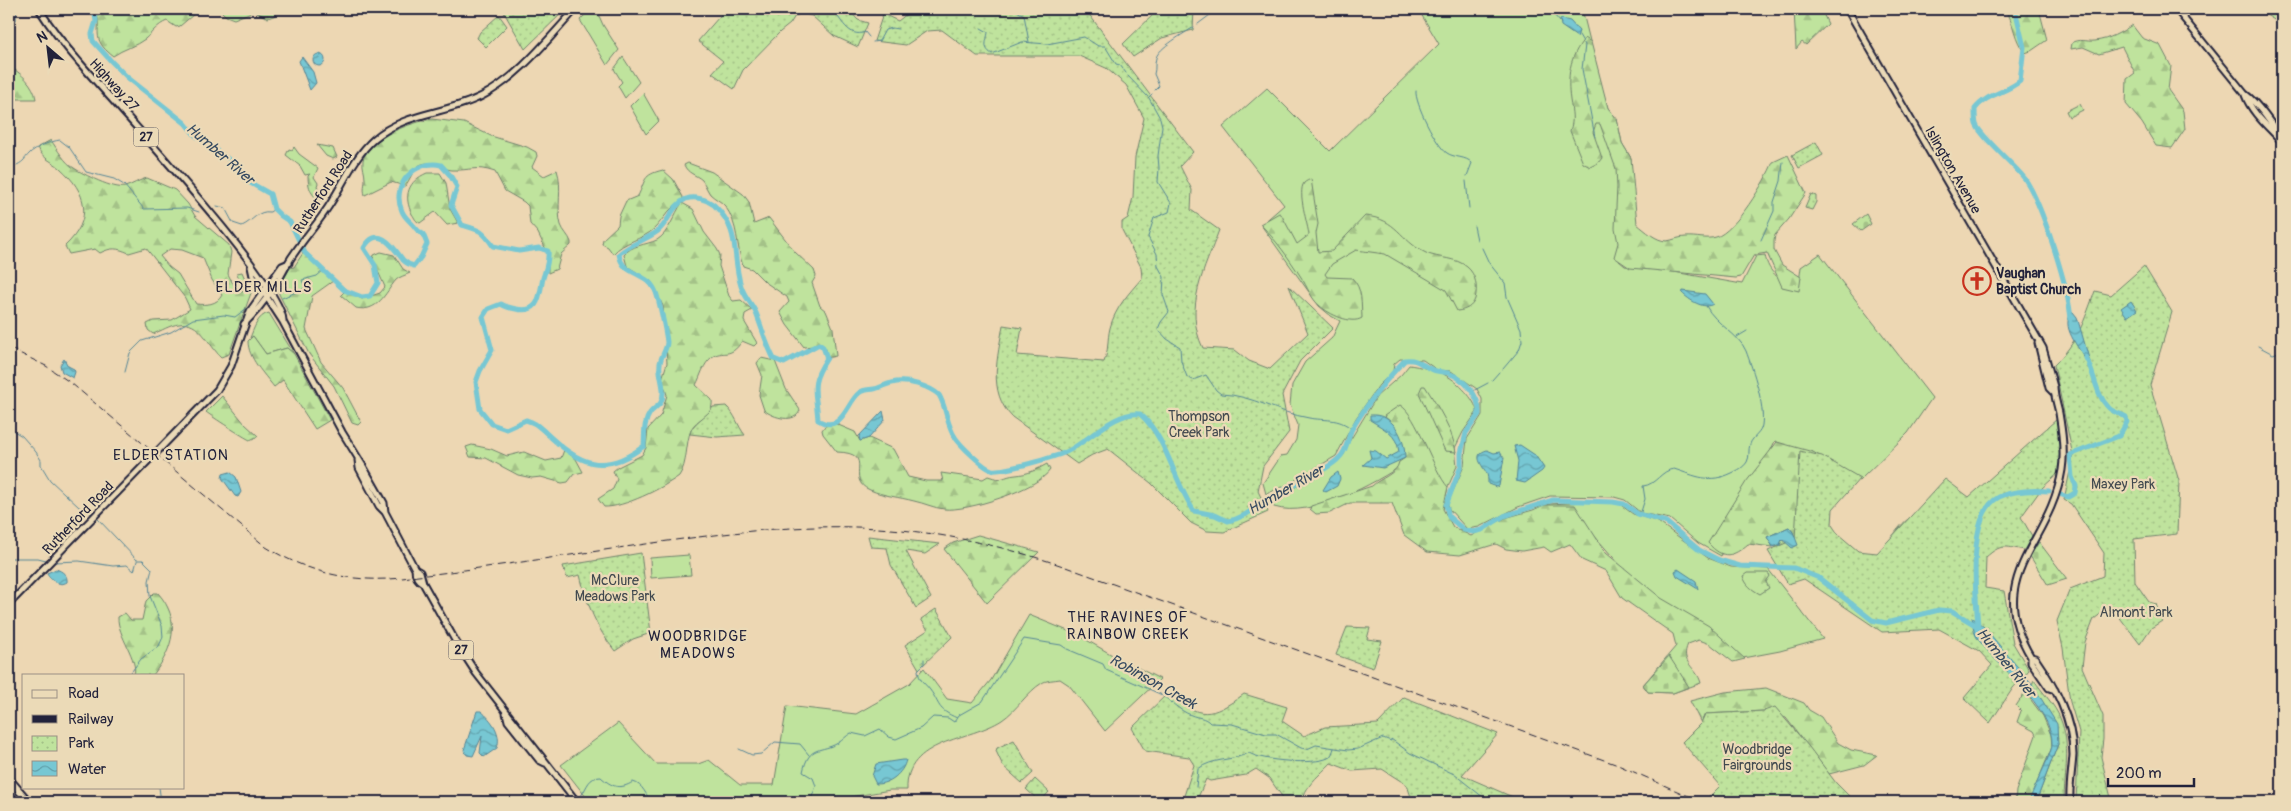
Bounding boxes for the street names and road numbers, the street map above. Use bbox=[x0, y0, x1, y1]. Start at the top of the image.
street label: Highway 27 bbox=[86, 55, 143, 115]
street label: Islington Avenue bbox=[1921, 123, 1985, 217]
road number: 27 bbox=[134, 128, 158, 146]
street label: Rutherford Road bbox=[290, 147, 356, 237]
street label: Rutherford Road bbox=[39, 478, 117, 558]
road number: 27 bbox=[448, 640, 474, 660]

